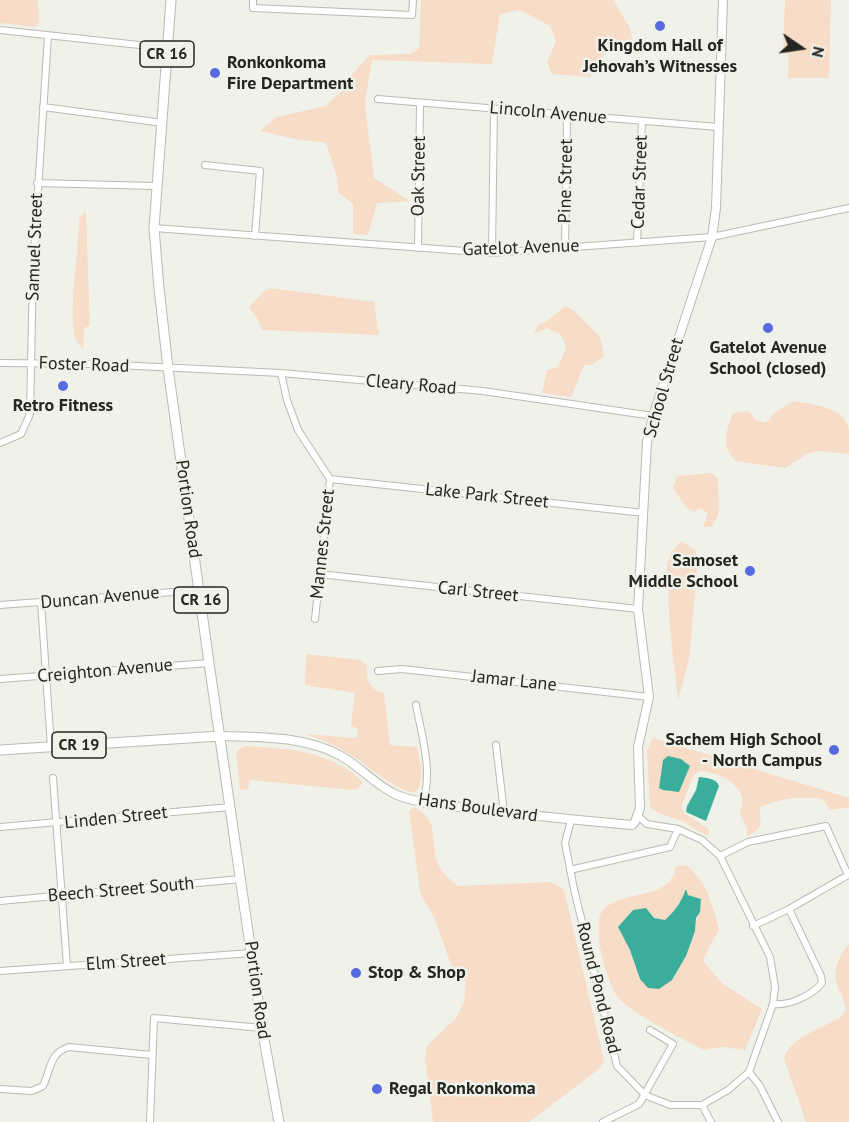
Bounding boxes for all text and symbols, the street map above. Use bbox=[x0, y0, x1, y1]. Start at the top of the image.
north arrow bbox=[771, 18, 831, 78]
marker: Kingdom Hall of Jehovah’s Witnesses bbox=[653, 19, 667, 33]
place label: Kingdom Hall of Jehovah’s Witnesses bbox=[583, 35, 737, 78]
road number: CR 16 bbox=[140, 41, 194, 67]
text: N bbox=[808, 45, 829, 59]
place label: Ronkonkoma Fire Department bbox=[227, 52, 353, 94]
marker: Ronkonkoma Fire Department bbox=[208, 66, 222, 80]
street label: Lincoln Avenue bbox=[489, 97, 607, 129]
street label: Oak Street bbox=[407, 135, 431, 217]
street label: Cedar Street bbox=[628, 135, 652, 229]
street label: Pine Street bbox=[554, 138, 578, 224]
street label: Samuel Street bbox=[22, 193, 48, 301]
street label: Gatelot Avenue bbox=[462, 235, 580, 261]
marker: Gatelot Avenue School (closed) bbox=[761, 321, 775, 335]
street label: School Street bbox=[639, 336, 689, 440]
place label: Gatelot Avenue School (closed) bbox=[709, 337, 827, 380]
street label: Foster Road bbox=[38, 353, 130, 377]
street label: Cleary Road bbox=[365, 370, 457, 400]
marker: Retro Fitness bbox=[56, 379, 70, 393]
place label: Retro Fitness bbox=[13, 395, 113, 417]
street label: Portion Road bbox=[170, 458, 206, 560]
street label: Lake Park Street bbox=[424, 479, 550, 513]
street label: Mannes Street bbox=[306, 488, 340, 600]
place label: Samoset Middle School bbox=[629, 550, 738, 592]
marker: Samoset Middle School bbox=[743, 564, 757, 578]
street label: Carl Street bbox=[437, 577, 519, 607]
street label: Duncan Avenue bbox=[40, 582, 160, 614]
road number: CR 16 bbox=[174, 587, 228, 613]
street label: Creighton Avenue bbox=[36, 654, 174, 688]
street label: Jamar Lane bbox=[470, 666, 558, 696]
place label: Sachem High School - North Campus bbox=[665, 729, 822, 771]
road number: CR 19 bbox=[52, 732, 106, 758]
marker: Sachem High School - North Campus bbox=[827, 743, 841, 757]
street label: Hans Boulevard bbox=[417, 789, 539, 827]
street label: Linden Street bbox=[63, 802, 169, 834]
street label: Beech Street South bbox=[47, 873, 195, 907]
street label: Round Pond Road bbox=[571, 920, 625, 1056]
street label: Portion Road bbox=[239, 939, 275, 1041]
street label: Elm Street bbox=[85, 948, 167, 976]
place label: Stop & Shop bbox=[368, 962, 466, 984]
marker: Stop & Shop bbox=[349, 966, 363, 980]
place label: Regal Ronkonkoma bbox=[389, 1078, 536, 1100]
marker: Regal Ronkonkoma bbox=[370, 1082, 384, 1096]

